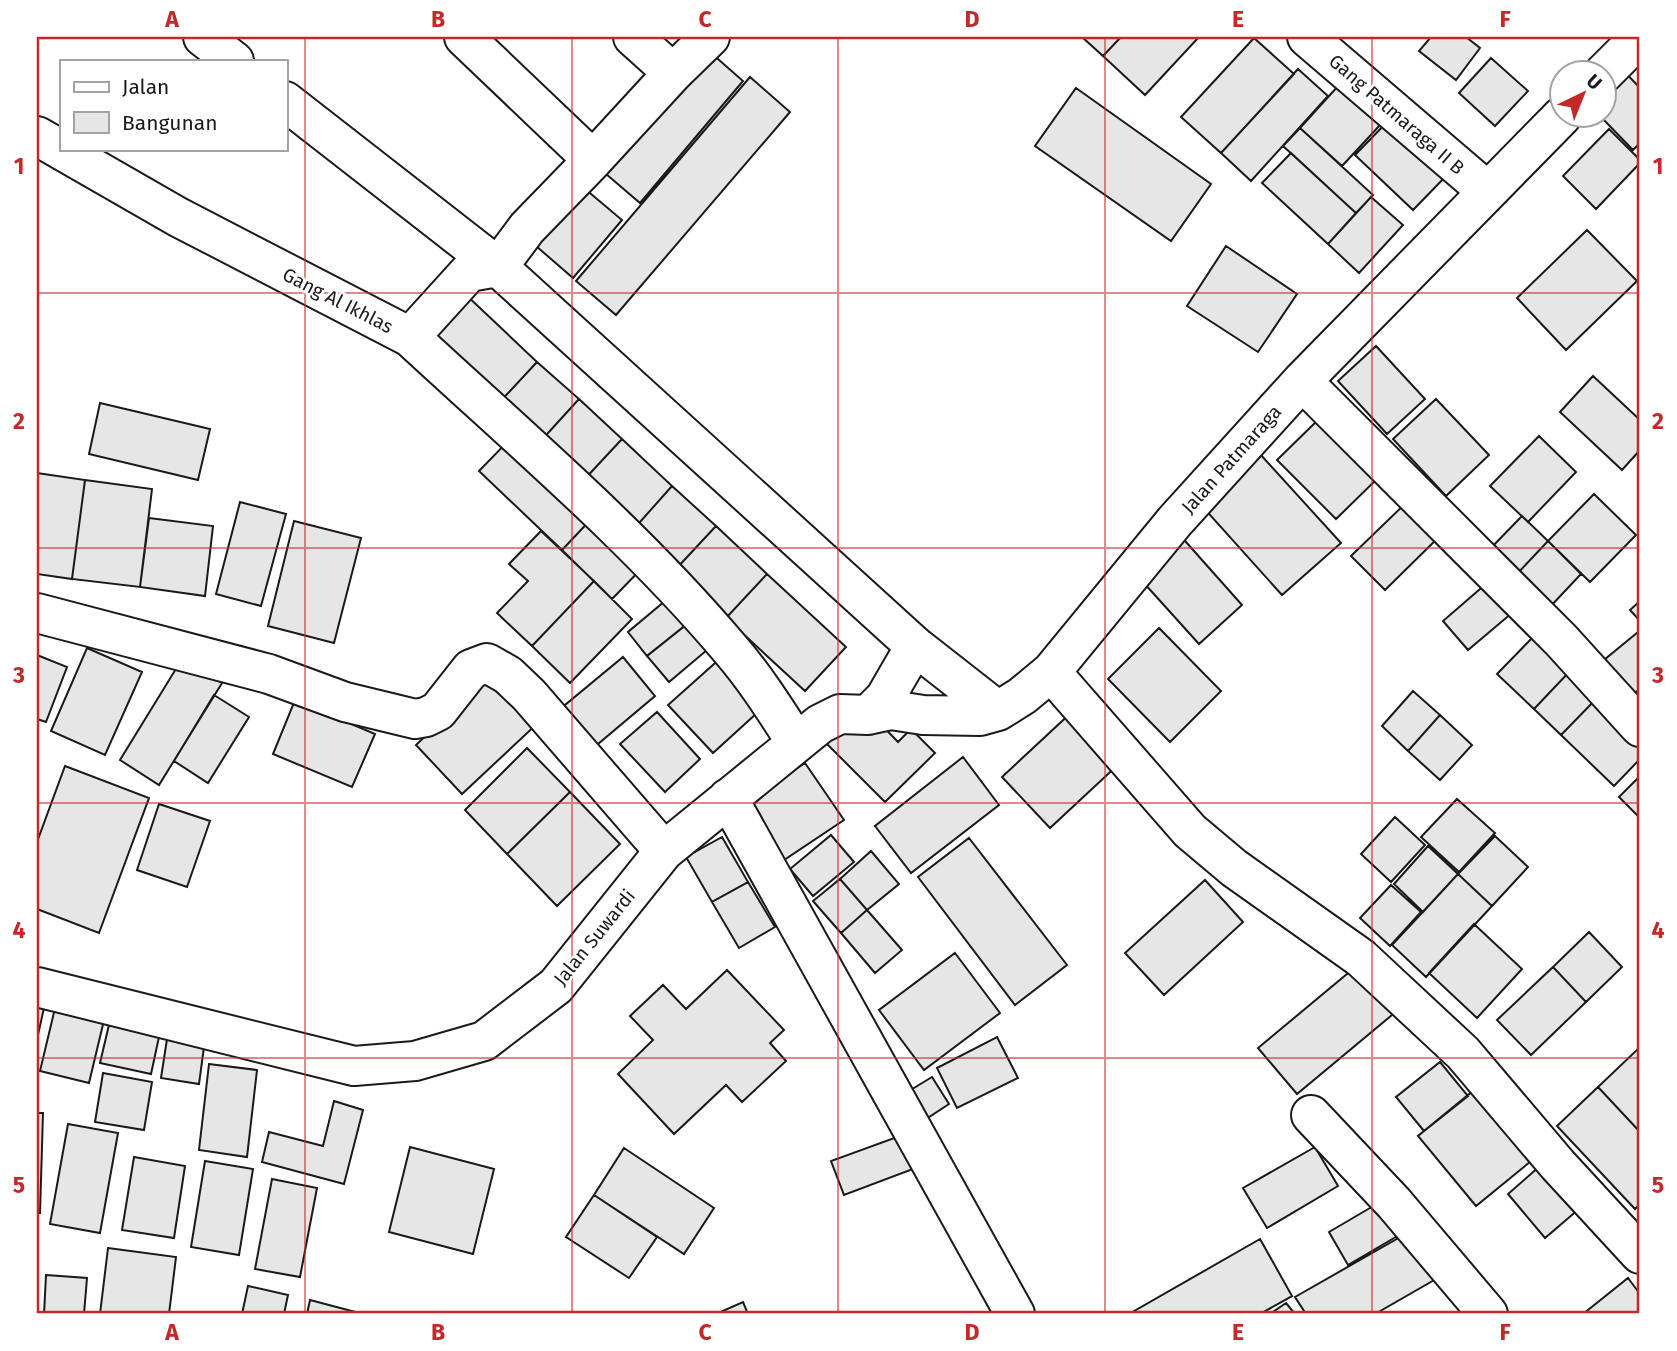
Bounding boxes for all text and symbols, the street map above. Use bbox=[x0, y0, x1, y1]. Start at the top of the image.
text: A bbox=[164, 5, 179, 33]
text: B bbox=[431, 5, 445, 33]
text: C bbox=[698, 5, 712, 33]
text: D bbox=[965, 5, 980, 33]
text: E bbox=[1232, 5, 1244, 33]
text: F bbox=[1499, 5, 1511, 33]
street label: Gang Patmaraga II B bbox=[1324, 49, 1469, 179]
legend bbox=[60, 60, 287, 150]
north arrow bbox=[1548, 60, 1618, 130]
text: U bbox=[1582, 69, 1607, 95]
text: Jalan bbox=[122, 74, 169, 100]
text: Bangunan bbox=[122, 110, 217, 136]
text: 1 bbox=[14, 152, 24, 180]
text: 1 bbox=[1653, 152, 1663, 180]
street label: Gang Al Ikhlas bbox=[279, 263, 397, 338]
street label: Jalan Patmaraga bbox=[1177, 400, 1286, 518]
text: 2 bbox=[13, 407, 25, 435]
text: 2 bbox=[1652, 407, 1664, 435]
text: 3 bbox=[12, 661, 25, 689]
text: 3 bbox=[1651, 661, 1664, 689]
street label: Jalan Suwardi bbox=[549, 885, 640, 990]
text: 4 bbox=[13, 916, 26, 944]
text: 4 bbox=[1652, 916, 1665, 944]
text: 5 bbox=[13, 1171, 25, 1199]
text: 5 bbox=[1652, 1171, 1664, 1199]
text: A bbox=[164, 1318, 179, 1346]
text: B bbox=[431, 1318, 445, 1346]
text: C bbox=[698, 1318, 712, 1346]
text: D bbox=[965, 1318, 980, 1346]
text: E bbox=[1232, 1318, 1244, 1346]
text: F bbox=[1499, 1318, 1511, 1346]

